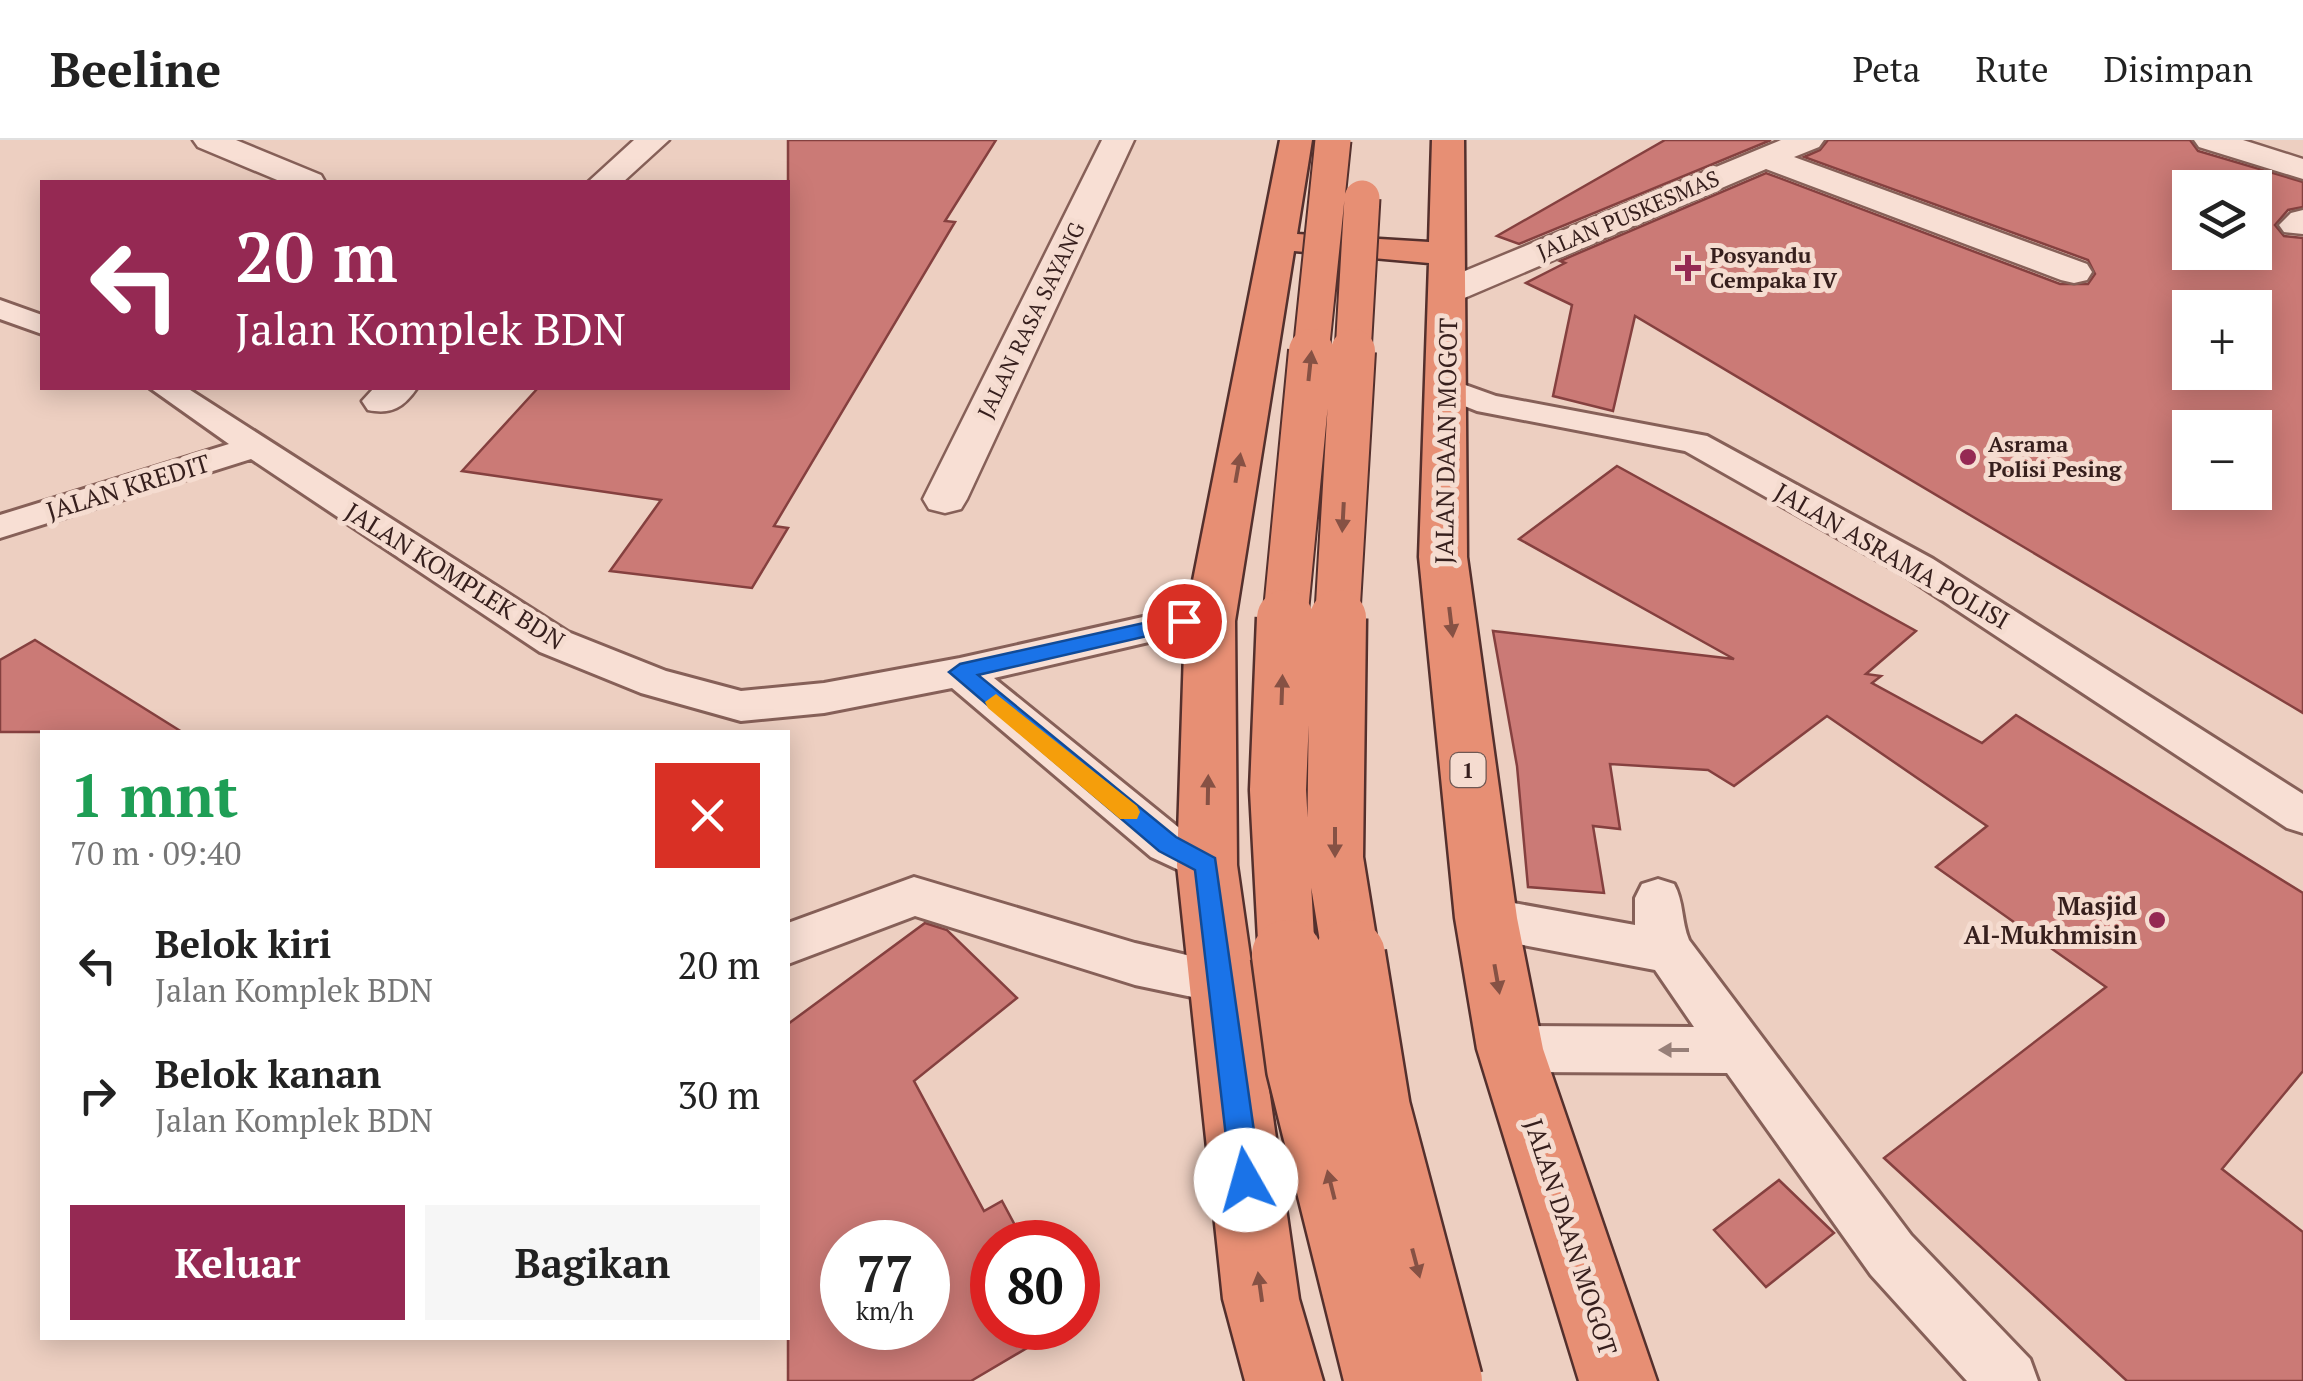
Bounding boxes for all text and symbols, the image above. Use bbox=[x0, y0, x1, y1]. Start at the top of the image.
text: Beeline bbox=[50, 37, 221, 101]
text: Peta bbox=[1852, 46, 1921, 92]
text: Rute bbox=[1976, 46, 2049, 92]
text: Disimpan bbox=[2104, 46, 2253, 92]
street label: JALAN PUSKESMAS bbox=[1532, 163, 1723, 266]
map controls bbox=[2172, 170, 2272, 510]
button: layers bbox=[2172, 170, 2272, 270]
text: 20 m bbox=[235, 209, 398, 302]
street label: JALAN RASA SAYANG bbox=[970, 217, 1091, 423]
icon: left bbox=[70, 220, 200, 350]
place label: Posyandu Cempaka IV bbox=[1710, 240, 1838, 294]
marker: Posyandu Cempaka IV bbox=[1675, 255, 1701, 281]
button: + bbox=[2172, 290, 2272, 390]
text: Jalan Komplek BDN bbox=[235, 298, 626, 358]
street label: JALAN DAAN MOGOT bbox=[1427, 318, 1464, 564]
one-way arrow bbox=[1302, 349, 1318, 381]
button: − bbox=[2172, 410, 2272, 510]
place label: Asrama Polisi Pesing bbox=[1988, 429, 2122, 483]
street label: JALAN KREDIT bbox=[42, 446, 214, 527]
marker: Asrama Polisi Pesing bbox=[1957, 446, 1979, 468]
one-way arrow bbox=[1231, 451, 1246, 483]
street label: JALAN ASRAMA POLISI bbox=[1769, 475, 2016, 636]
street label: JALAN KOMPLEK BDN bbox=[339, 495, 571, 657]
one-way arrow bbox=[1335, 501, 1351, 533]
pin bbox=[1142, 579, 1227, 664]
icon: arrive bbox=[1157, 594, 1212, 649]
one-way arrow bbox=[1443, 606, 1459, 638]
one-way arrow bbox=[1274, 673, 1290, 705]
road number: 1 bbox=[1450, 753, 1486, 787]
text: 1 mnt bbox=[70, 755, 238, 834]
button: close bbox=[655, 763, 760, 868]
one-way arrow bbox=[1200, 774, 1216, 806]
one-way arrow bbox=[1327, 826, 1343, 858]
text: 70 m · 09:40 bbox=[70, 832, 241, 874]
place label: Masjid Al-Mukhmisin bbox=[1964, 889, 2137, 951]
marker: Masjid Al-Mukhmisin bbox=[2146, 909, 2168, 931]
text: Belok kiri bbox=[155, 919, 331, 969]
icon: left bbox=[70, 938, 125, 993]
text: 20 m bbox=[677, 940, 760, 990]
one-way arrow bbox=[1490, 963, 1505, 995]
text: Jalan Komplek BDN bbox=[155, 969, 433, 1011]
one-way arrow bbox=[1658, 1042, 1690, 1058]
text: Belok kanan bbox=[155, 1049, 381, 1099]
icon: right bbox=[70, 1068, 125, 1123]
text: 30 m bbox=[677, 1070, 760, 1120]
text: Jalan Komplek BDN bbox=[155, 1099, 433, 1141]
street label: JALAN DAAN MOGOT bbox=[1518, 1115, 1625, 1359]
position arrow bbox=[1194, 1128, 1298, 1232]
one-way arrow bbox=[1323, 1169, 1338, 1200]
button: Keluar bbox=[70, 1205, 405, 1320]
button: Bagikan bbox=[425, 1205, 760, 1320]
speed limit sign: 80 bbox=[970, 1220, 1100, 1350]
text: 77 bbox=[857, 1240, 913, 1306]
one-way arrow bbox=[1408, 1248, 1424, 1279]
one-way arrow bbox=[1252, 1270, 1268, 1302]
text: km/h bbox=[856, 1294, 914, 1327]

